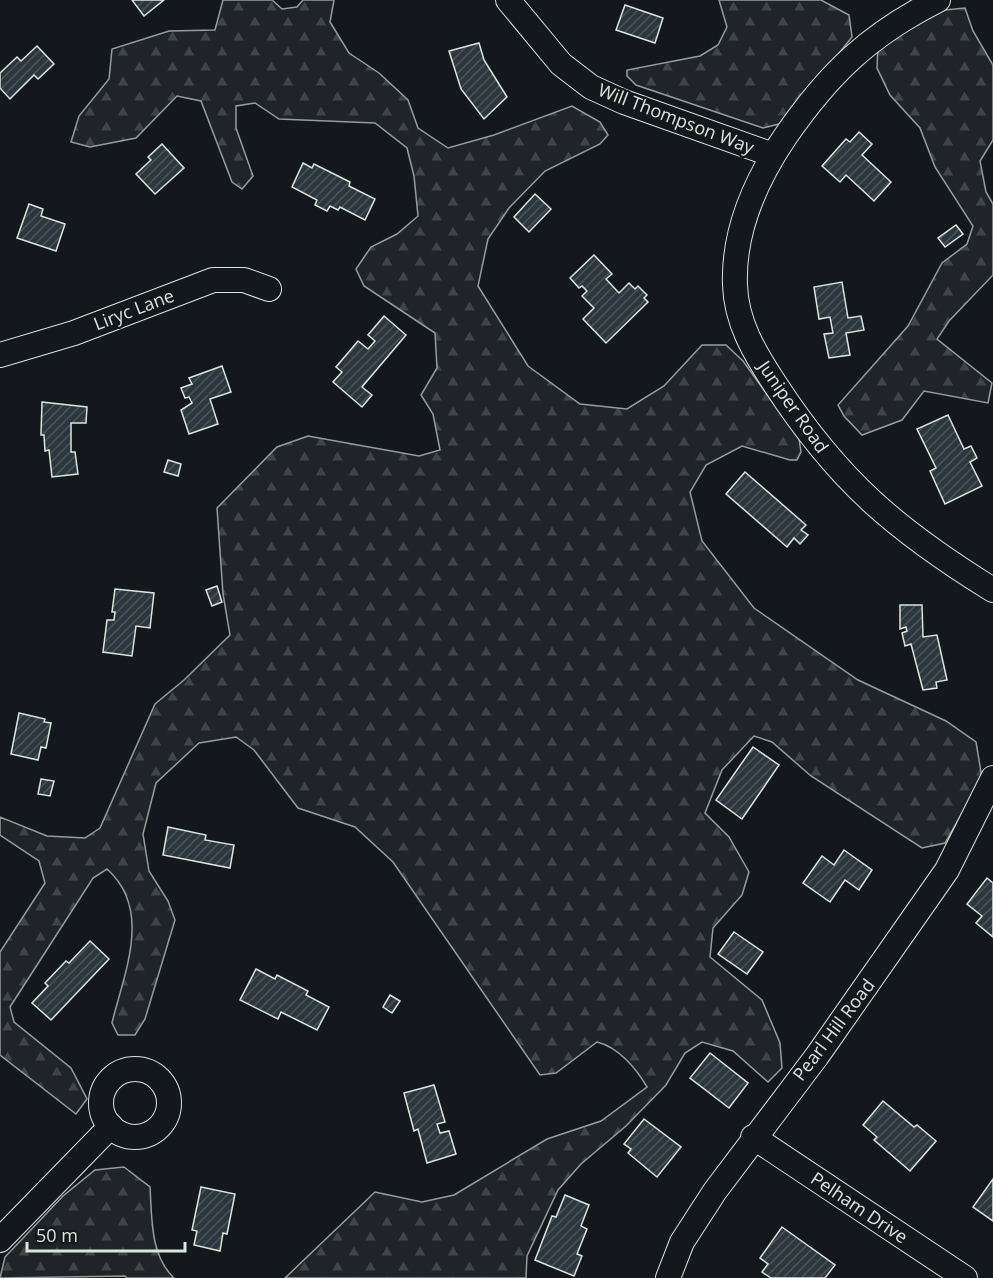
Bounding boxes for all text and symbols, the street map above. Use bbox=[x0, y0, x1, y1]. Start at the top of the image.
street label: Will Thompson Way bbox=[595, 77, 759, 159]
street label: Liryc Lane bbox=[90, 283, 177, 335]
street label: Juniper Road bbox=[752, 354, 834, 457]
street label: Pearl Hill Road bbox=[787, 973, 880, 1085]
street label: Pelham Drive bbox=[806, 1166, 913, 1248]
scale bar bbox=[27, 1215, 184, 1253]
text: 50 m bbox=[36, 1223, 78, 1247]

